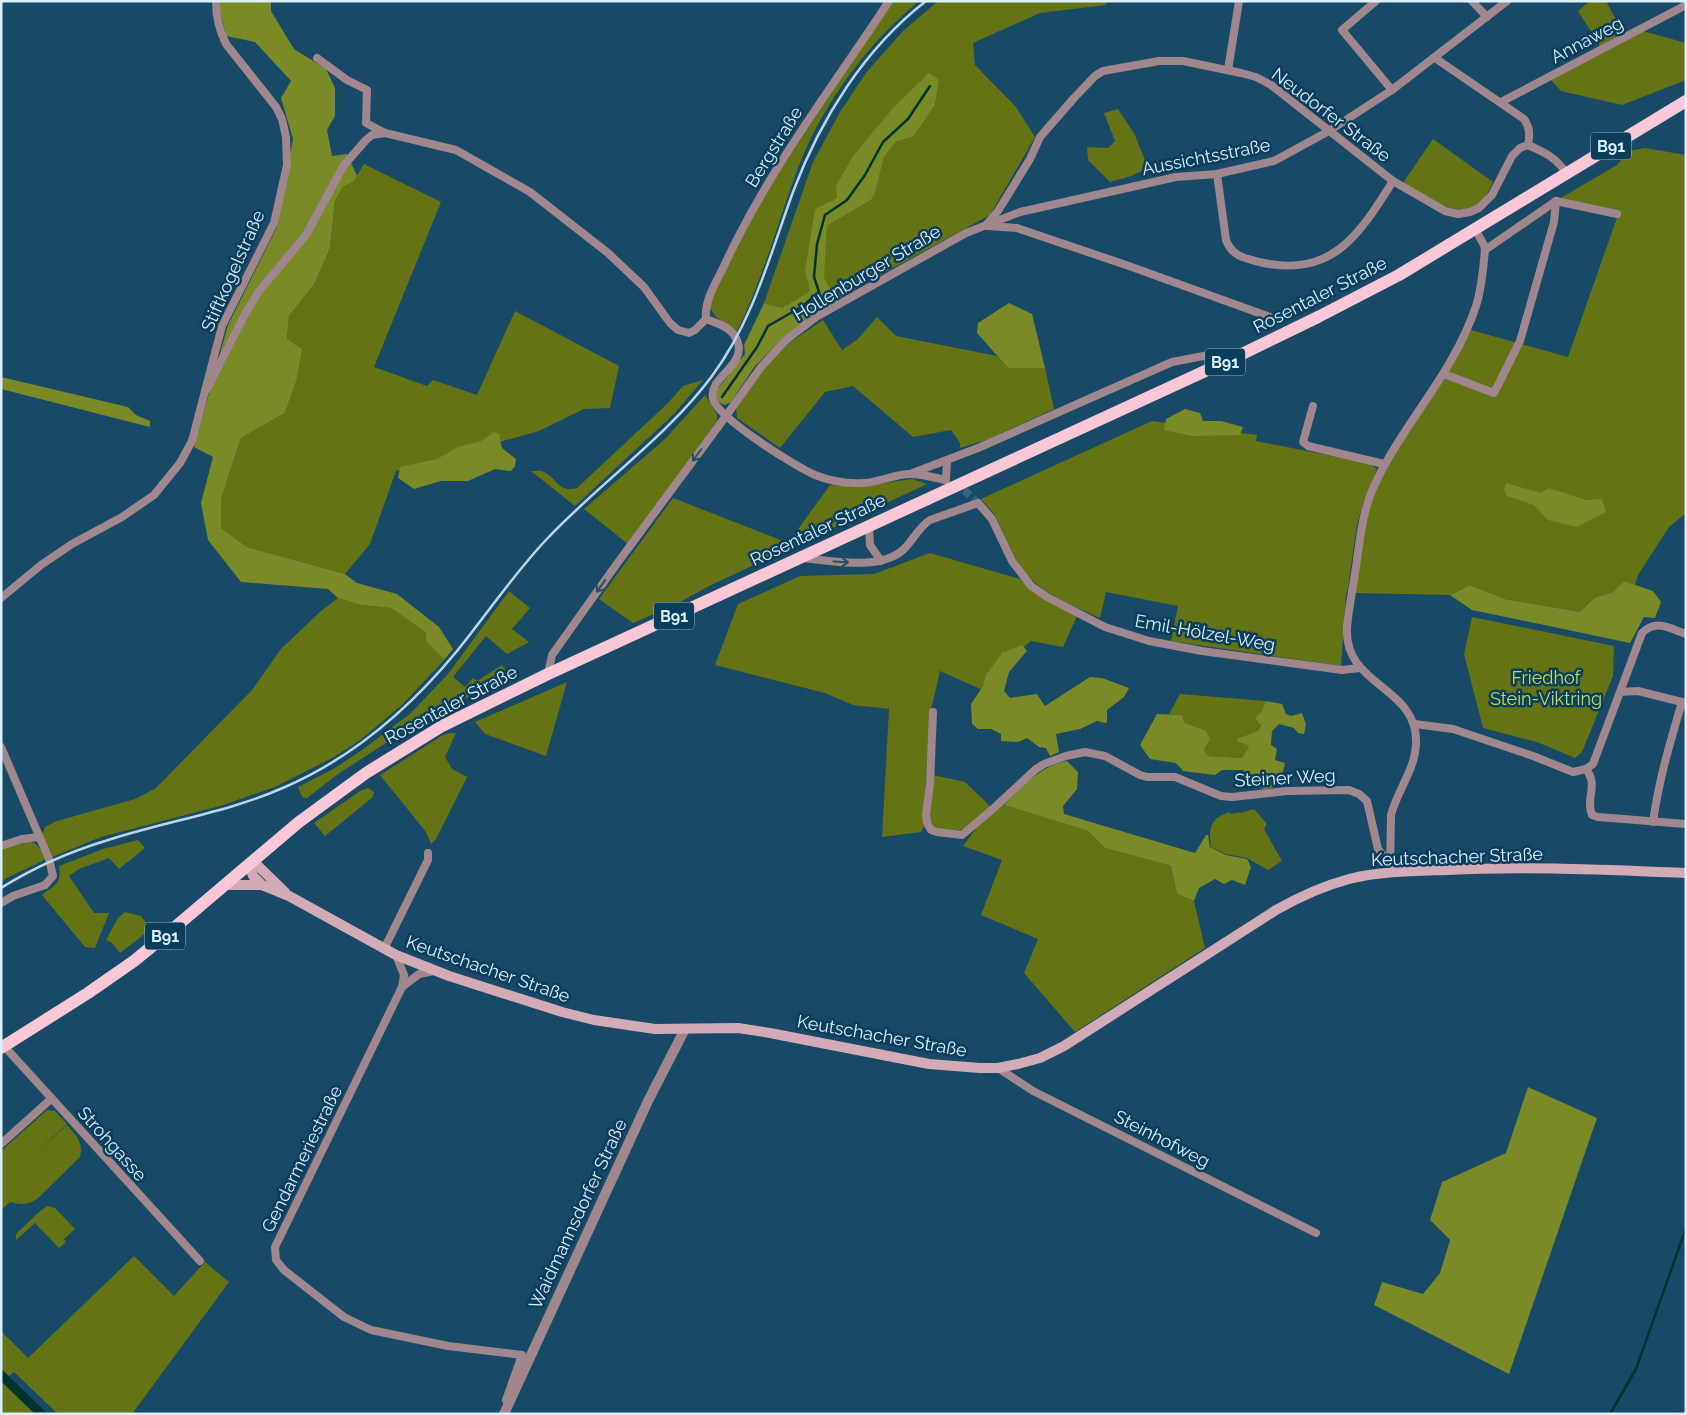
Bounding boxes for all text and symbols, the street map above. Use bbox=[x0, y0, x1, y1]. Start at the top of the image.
street label: Annaweg bbox=[1547, 12, 1626, 67]
street label: Neudorfer Straße bbox=[1268, 63, 1395, 166]
street label: Bergstraße bbox=[741, 102, 807, 191]
road number: B91 bbox=[1591, 132, 1631, 160]
street label: Aussichtsstraße bbox=[1140, 134, 1272, 179]
street label: Stiftkogelstraße bbox=[196, 207, 269, 335]
street label: Hollenburger Straße bbox=[789, 220, 945, 325]
street label: Rosentaler Straße bbox=[1250, 252, 1390, 337]
road number: B91 bbox=[1205, 348, 1245, 376]
one-way arrow bbox=[692, 448, 702, 462]
street label: Rosentaler Straße bbox=[747, 489, 889, 570]
one-way arrow bbox=[832, 557, 848, 566]
one-way arrow bbox=[596, 579, 606, 593]
road number: B91 bbox=[654, 602, 694, 630]
street label: Emil-Hölzel-Weg bbox=[1133, 610, 1277, 655]
street label: Rosentaler Straße bbox=[381, 661, 521, 748]
park label: Friedhof Stein-Viktring bbox=[1490, 667, 1602, 709]
street label: Steiner Weg bbox=[1234, 764, 1336, 791]
street label: Keutschacher Straße bbox=[1371, 843, 1544, 870]
road number: B91 bbox=[145, 922, 185, 949]
street label: Keutschacher Straße bbox=[403, 931, 573, 1007]
street label: Keutschacher Straße bbox=[796, 1010, 969, 1061]
street label: Gendarmeriestraße bbox=[257, 1082, 346, 1236]
street label: Strohgasse bbox=[73, 1102, 152, 1186]
street label: Steinhofweg bbox=[1111, 1105, 1214, 1172]
street label: Waidmannsdorfer Straße bbox=[524, 1115, 631, 1312]

